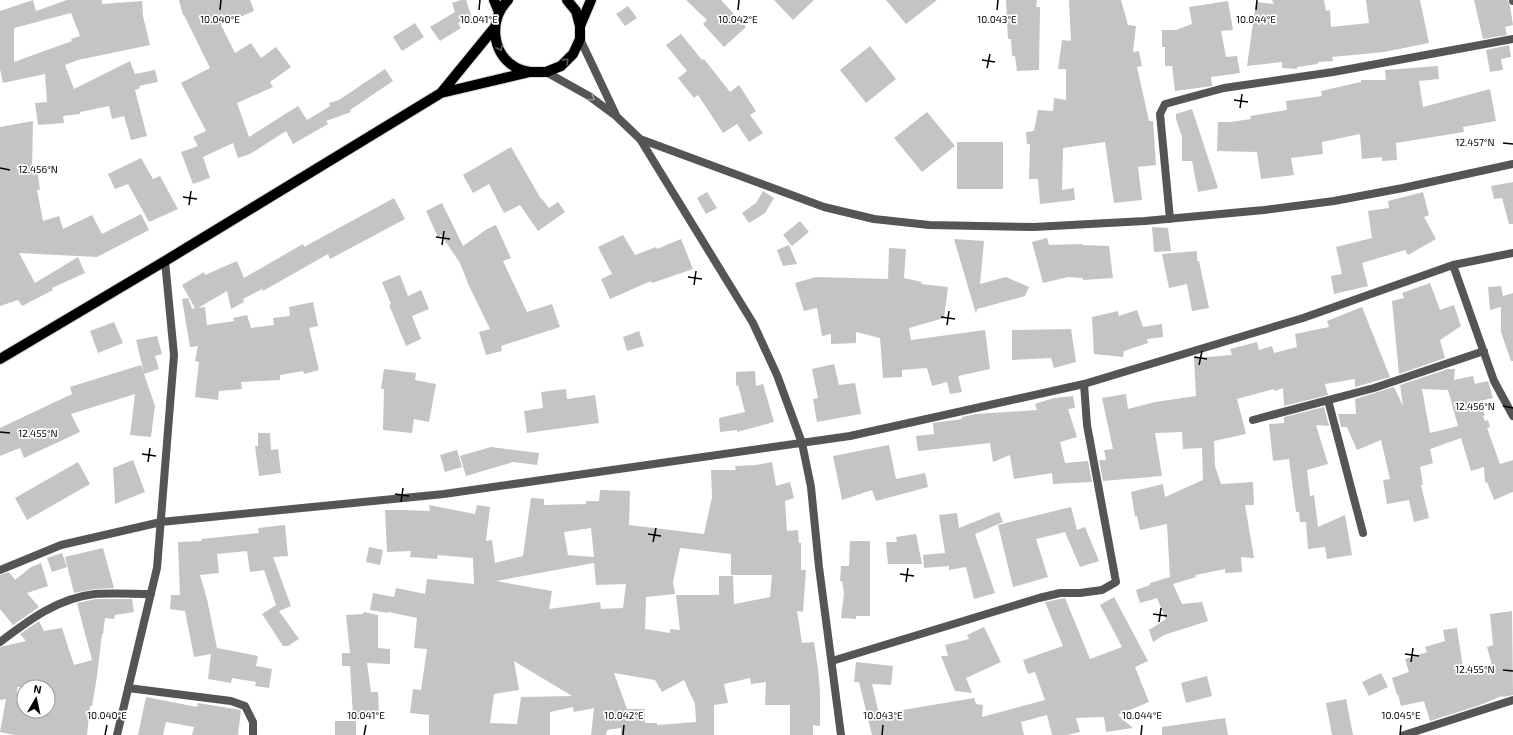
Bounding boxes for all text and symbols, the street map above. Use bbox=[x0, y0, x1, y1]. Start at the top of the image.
text: 10.040°E bbox=[200, 13, 240, 25]
text: 10.041°E bbox=[460, 13, 498, 25]
text: 10.042°E bbox=[718, 13, 758, 25]
text: 10.043°E bbox=[977, 13, 1017, 25]
text: 10.044°E bbox=[1236, 13, 1276, 25]
one-way arrow bbox=[495, 44, 502, 52]
one-way arrow bbox=[561, 58, 569, 66]
one-way arrow bbox=[588, 93, 595, 101]
text: 12.457°N bbox=[1455, 136, 1495, 148]
text: 12.456°N bbox=[18, 163, 58, 175]
text: 12.456°N bbox=[1455, 400, 1495, 412]
text: 12.455°N bbox=[18, 427, 58, 439]
text: 12.455°N bbox=[1455, 663, 1495, 675]
north arrow bbox=[16, 679, 56, 719]
text: N bbox=[33, 682, 43, 696]
text: 10.040°E bbox=[87, 709, 127, 721]
text: 10.041°E bbox=[347, 709, 385, 721]
text: 10.042°E bbox=[604, 709, 644, 721]
text: 10.043°E bbox=[863, 709, 903, 721]
text: 10.044°E bbox=[1122, 709, 1162, 721]
text: 10.045°E bbox=[1381, 709, 1421, 721]

